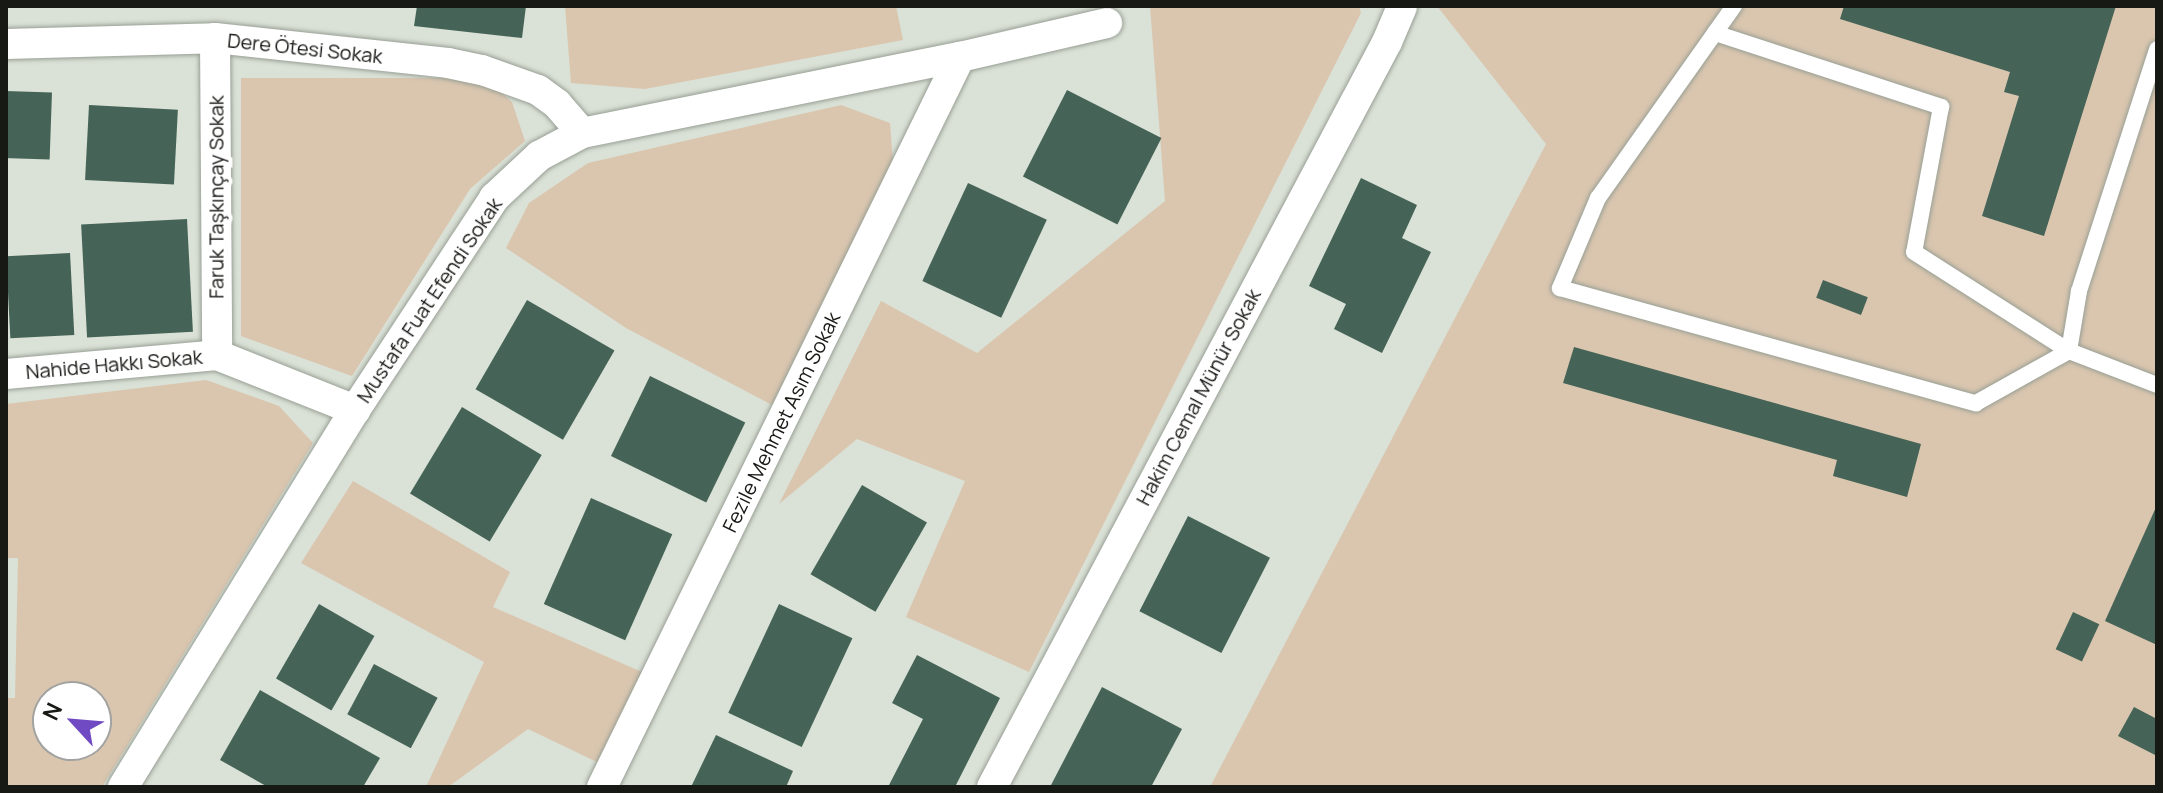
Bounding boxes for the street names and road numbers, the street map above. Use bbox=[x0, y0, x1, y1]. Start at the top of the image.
street label: Dere Ötesi Sokak bbox=[226, 28, 384, 68]
street label: Faruk Taşkınçay Sokak bbox=[204, 95, 228, 299]
street label: Mustafa Fuat Efendi Sokak bbox=[351, 193, 507, 407]
street label: Hakim Cemal Münür Sokak bbox=[1131, 285, 1265, 509]
street label: Fezile Mehmet Asım Sokak bbox=[717, 308, 845, 536]
street label: Nahide Hakkı Sokak bbox=[25, 344, 203, 384]

